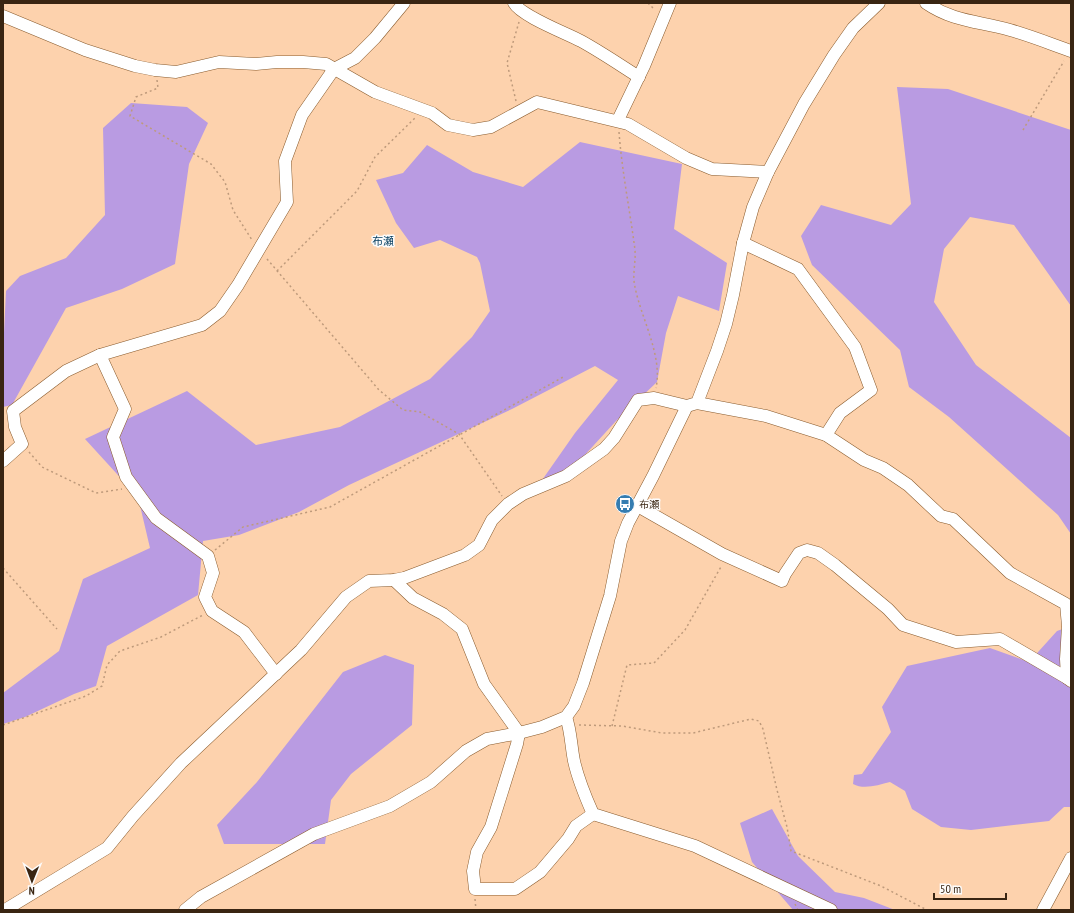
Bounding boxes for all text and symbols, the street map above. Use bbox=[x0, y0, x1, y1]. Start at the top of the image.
district label: 布瀬 bbox=[372, 234, 394, 248]
bus stop icon: 布瀬 bbox=[614, 493, 636, 515]
place label: 布瀬 bbox=[639, 498, 660, 511]
north arrow bbox=[12, 861, 52, 901]
scale bar bbox=[934, 875, 1006, 901]
text: 50 m bbox=[940, 881, 961, 896]
text: N bbox=[29, 884, 35, 898]

